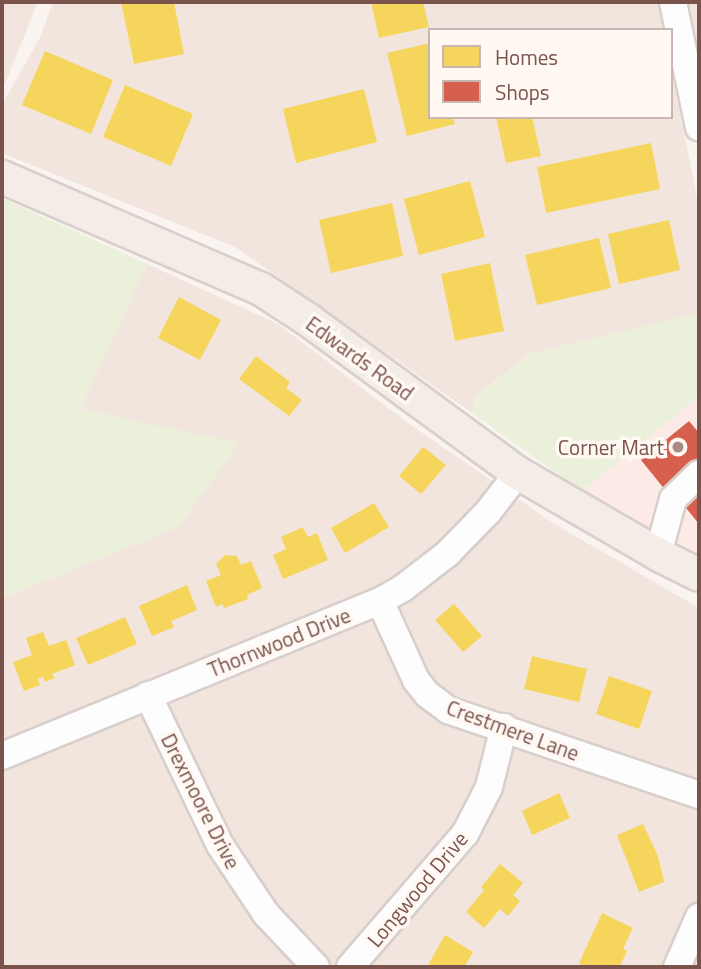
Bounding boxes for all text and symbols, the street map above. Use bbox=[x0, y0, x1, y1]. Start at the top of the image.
legend bbox=[428, 28, 673, 119]
text: Homes bbox=[495, 41, 558, 73]
text: Shops bbox=[495, 76, 550, 108]
street label: Edwards Road bbox=[301, 311, 419, 405]
place label: Corner Mart bbox=[558, 434, 664, 460]
marker: Corner Mart bbox=[670, 439, 686, 455]
street label: Thornwood Drive bbox=[204, 602, 354, 682]
street label: Crestmere Lane bbox=[443, 694, 583, 766]
street label: Drexmoore Drive bbox=[156, 729, 246, 873]
street label: Longwood Drive bbox=[361, 826, 473, 952]

